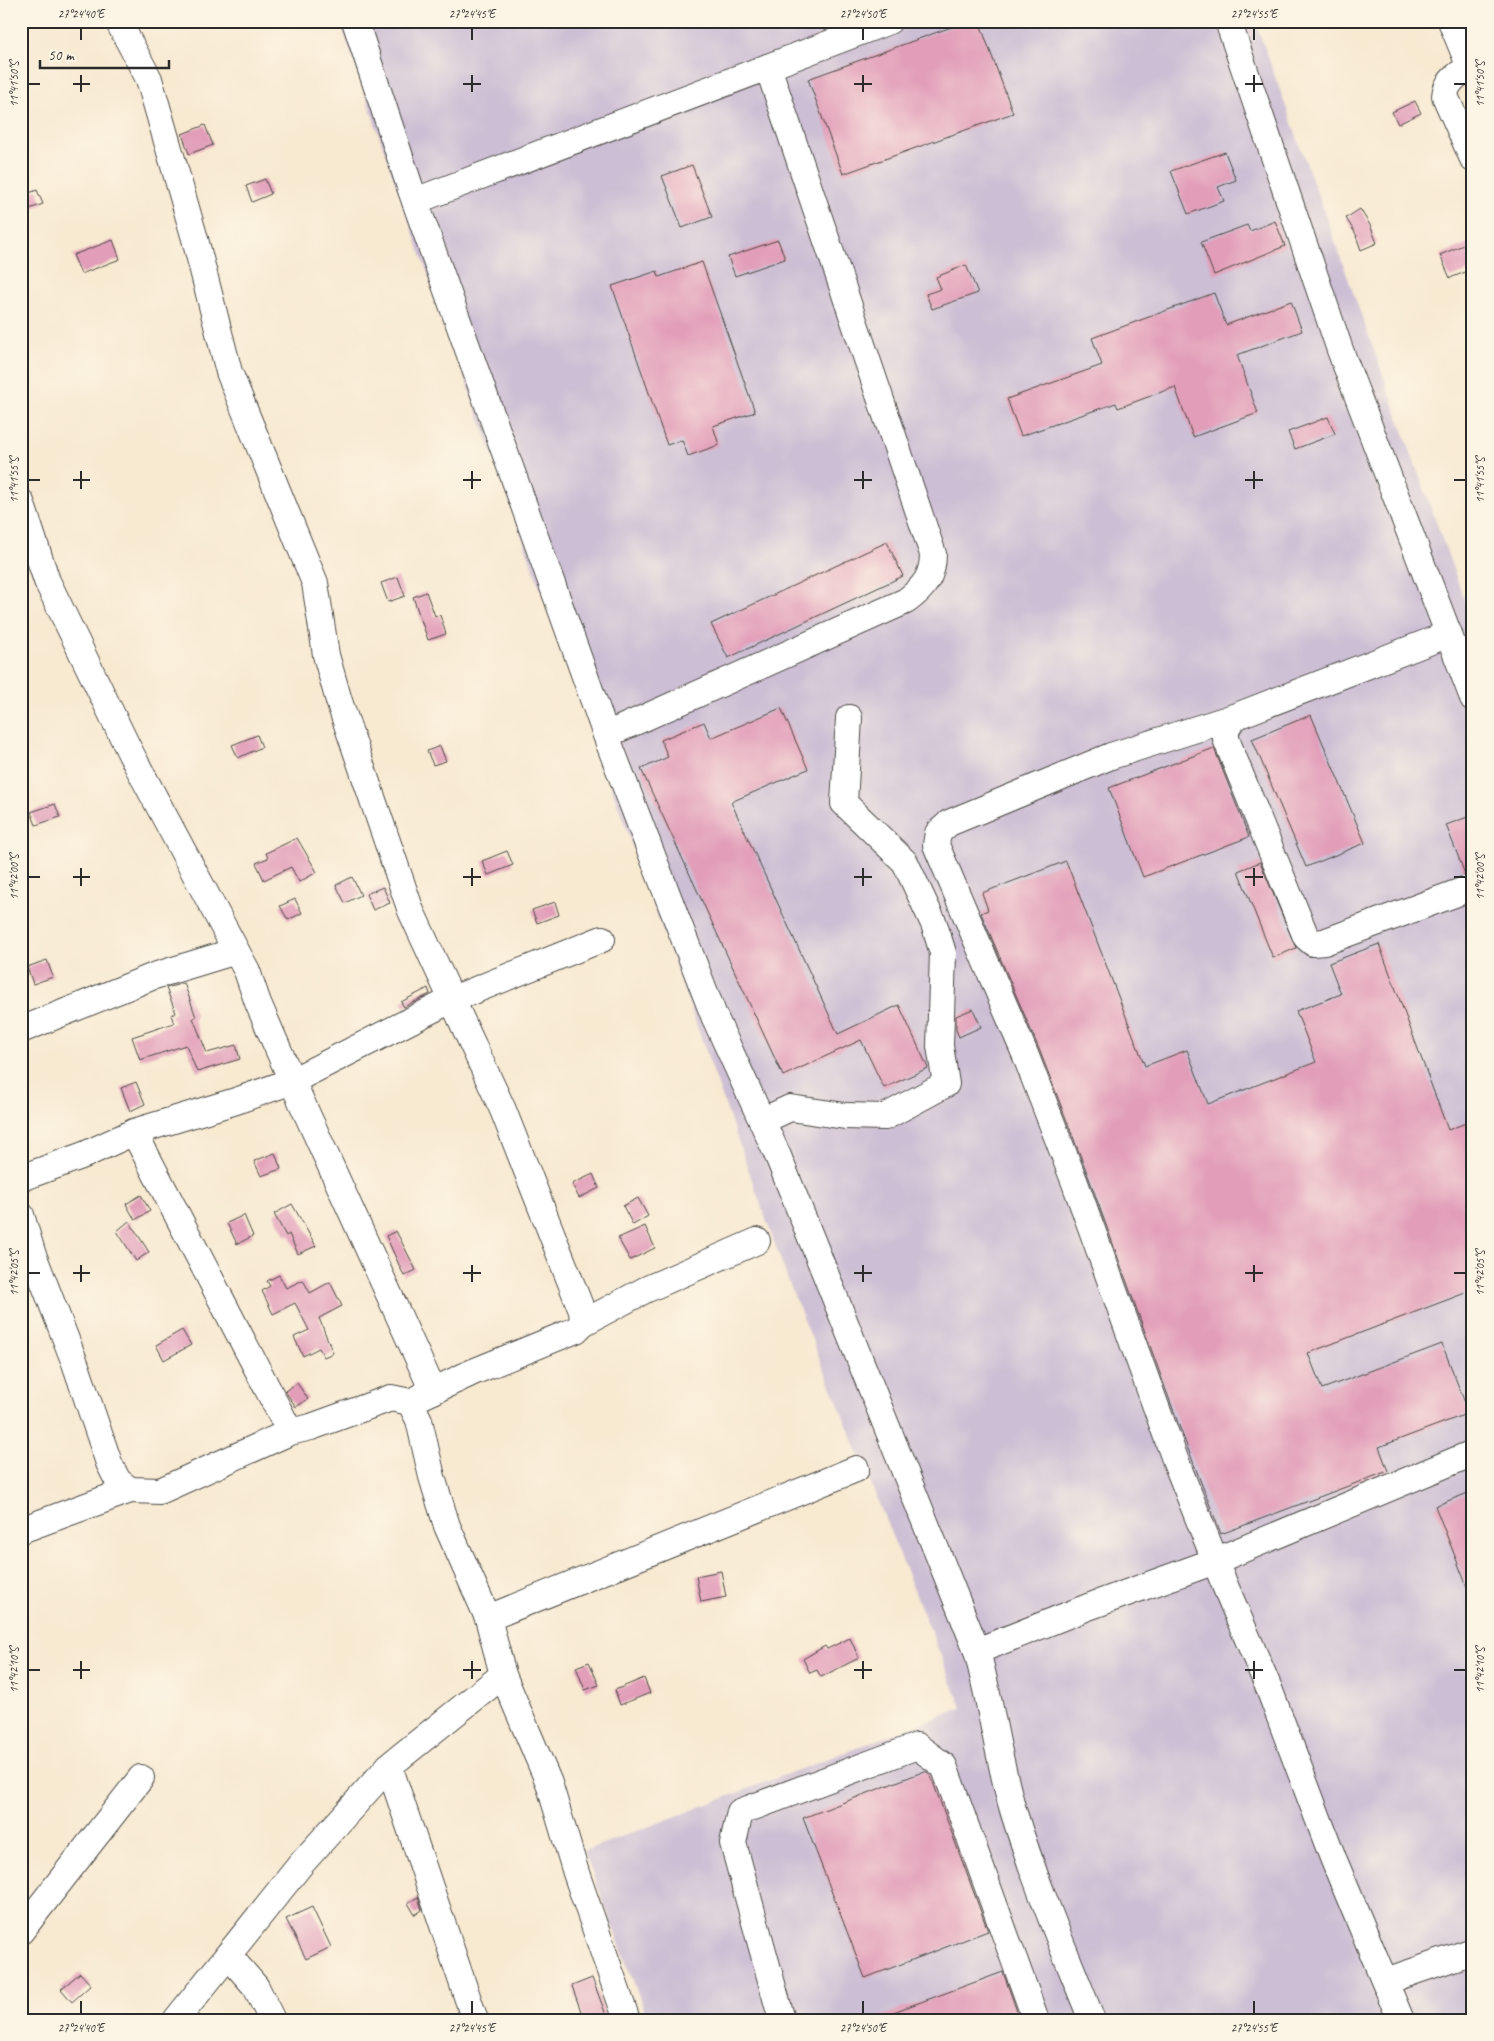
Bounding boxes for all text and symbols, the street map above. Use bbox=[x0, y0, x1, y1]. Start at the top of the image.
text: 27°24'40"E bbox=[58, 6, 106, 22]
text: 27°24'45"E bbox=[449, 6, 497, 22]
text: 27°24'50"E bbox=[840, 6, 888, 22]
text: 27°24'55"E bbox=[1231, 6, 1279, 22]
scale bar bbox=[40, 38, 169, 70]
text: 50 m bbox=[48, 46, 75, 65]
text: 11°41'50"S bbox=[6, 59, 22, 107]
text: 11°41'50"S bbox=[1472, 59, 1488, 107]
text: 11°41'55"S bbox=[6, 455, 22, 503]
text: 11°41'55"S bbox=[1472, 455, 1488, 503]
text: 11°42'00"S bbox=[6, 852, 22, 900]
text: 11°42'00"S bbox=[1472, 852, 1488, 900]
text: 11°42'05"S bbox=[6, 1248, 22, 1296]
text: 11°42'05"S bbox=[1472, 1248, 1488, 1296]
text: 11°42'10"S bbox=[6, 1645, 22, 1693]
text: 11°42'10"S bbox=[1472, 1645, 1488, 1693]
text: 27°24'40"E bbox=[58, 2020, 106, 2036]
text: 27°24'45"E bbox=[449, 2020, 497, 2036]
text: 27°24'50"E bbox=[840, 2020, 888, 2036]
text: 27°24'55"E bbox=[1231, 2020, 1279, 2036]

